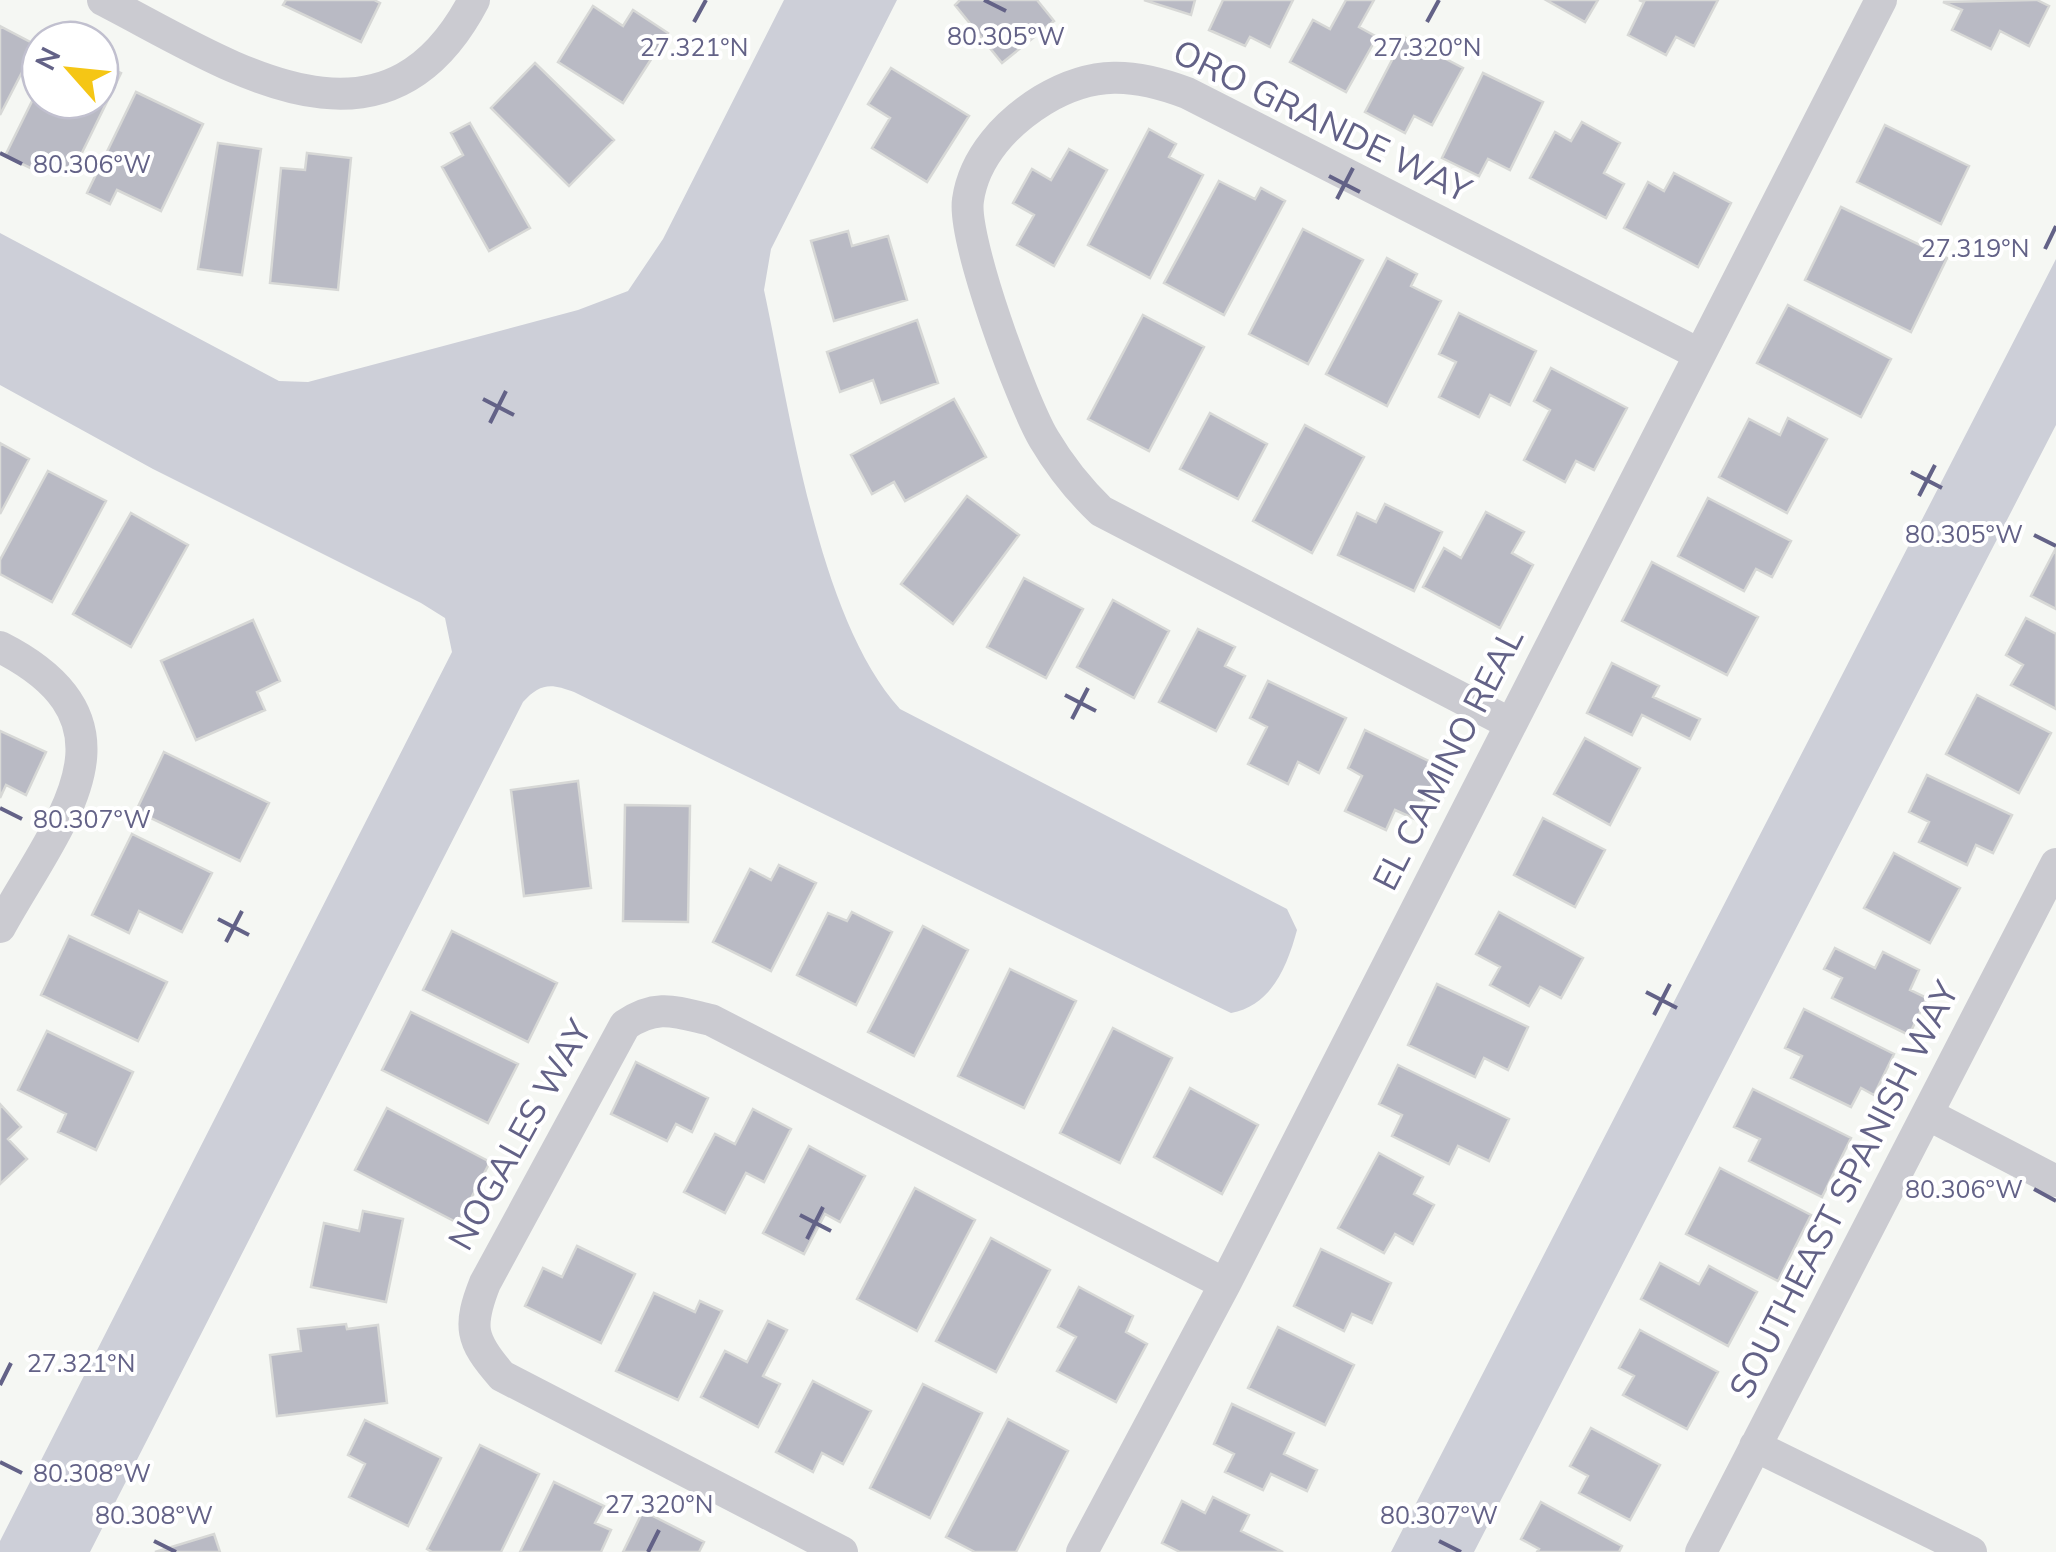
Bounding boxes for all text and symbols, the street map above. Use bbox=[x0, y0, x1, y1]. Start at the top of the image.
north arrow bbox=[20, 20, 120, 120]
text: 80.305°W bbox=[947, 20, 1065, 51]
street label: ORO GRANDE WAY bbox=[1166, 29, 1479, 212]
text: 27.321°N bbox=[640, 31, 748, 62]
text: 27.320°N bbox=[1373, 31, 1481, 62]
text: N bbox=[27, 41, 68, 76]
text: 80.306°W bbox=[33, 148, 151, 179]
text: 27.319°N bbox=[1921, 232, 2029, 263]
text: 80.305°W bbox=[1905, 518, 2023, 549]
street label: EL CAMINO REAL bbox=[1362, 620, 1532, 897]
text: 80.307°W bbox=[33, 803, 151, 834]
street label: SOUTHEAST SPANISH WAY bbox=[1719, 973, 1968, 1405]
street label: NOGALES WAY bbox=[438, 1011, 601, 1257]
text: 80.306°W bbox=[1905, 1173, 2023, 1204]
text: 27.321°N bbox=[27, 1347, 135, 1378]
text: 80.308°W bbox=[33, 1457, 151, 1488]
text: 27.320°N bbox=[605, 1488, 713, 1519]
text: 80.308°W bbox=[95, 1499, 213, 1530]
text: 80.307°W bbox=[1380, 1499, 1498, 1530]

